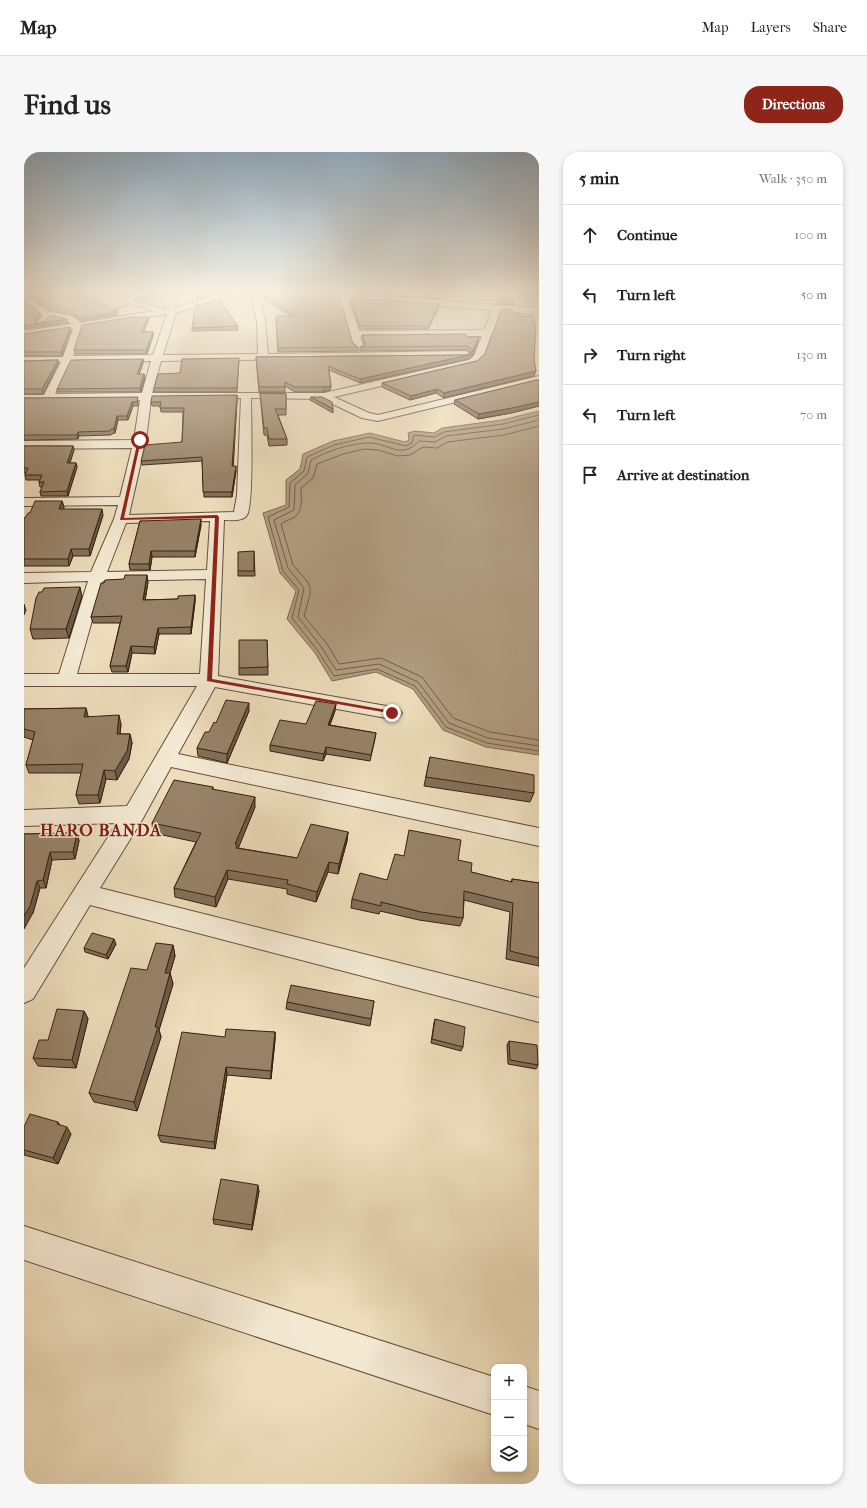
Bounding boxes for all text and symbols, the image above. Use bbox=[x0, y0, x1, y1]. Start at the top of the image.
text: Map bbox=[20, 17, 56, 39]
text: Map bbox=[702, 19, 729, 36]
text: Layers bbox=[751, 19, 791, 36]
text: Share bbox=[813, 19, 847, 36]
button: Directions bbox=[744, 86, 843, 123]
text: Find us bbox=[24, 88, 111, 121]
text: 5 min bbox=[579, 168, 619, 188]
text: Walk · 350 m bbox=[759, 171, 827, 186]
icon: ahead bbox=[579, 224, 601, 246]
text: Continue bbox=[617, 226, 677, 244]
text: 100 m bbox=[794, 227, 827, 242]
icon: left bbox=[579, 284, 601, 306]
text: Turn left bbox=[617, 286, 675, 304]
text: 50 m bbox=[801, 287, 827, 302]
icon: right bbox=[579, 344, 601, 366]
text: Turn right bbox=[617, 346, 686, 364]
text: 130 m bbox=[796, 347, 827, 362]
icon: left bbox=[579, 404, 601, 426]
text: Turn left bbox=[617, 406, 675, 424]
text: 70 m bbox=[800, 407, 827, 422]
route start bbox=[131, 431, 149, 449]
icon: arrive bbox=[579, 464, 601, 486]
text: Arrive at destination bbox=[617, 466, 749, 484]
route end bbox=[383, 704, 401, 722]
district label: HARO BANDA bbox=[40, 820, 162, 840]
map controls bbox=[491, 1364, 527, 1472]
button: + bbox=[491, 1364, 527, 1400]
button: − bbox=[491, 1400, 527, 1436]
button: layers bbox=[491, 1436, 527, 1472]

